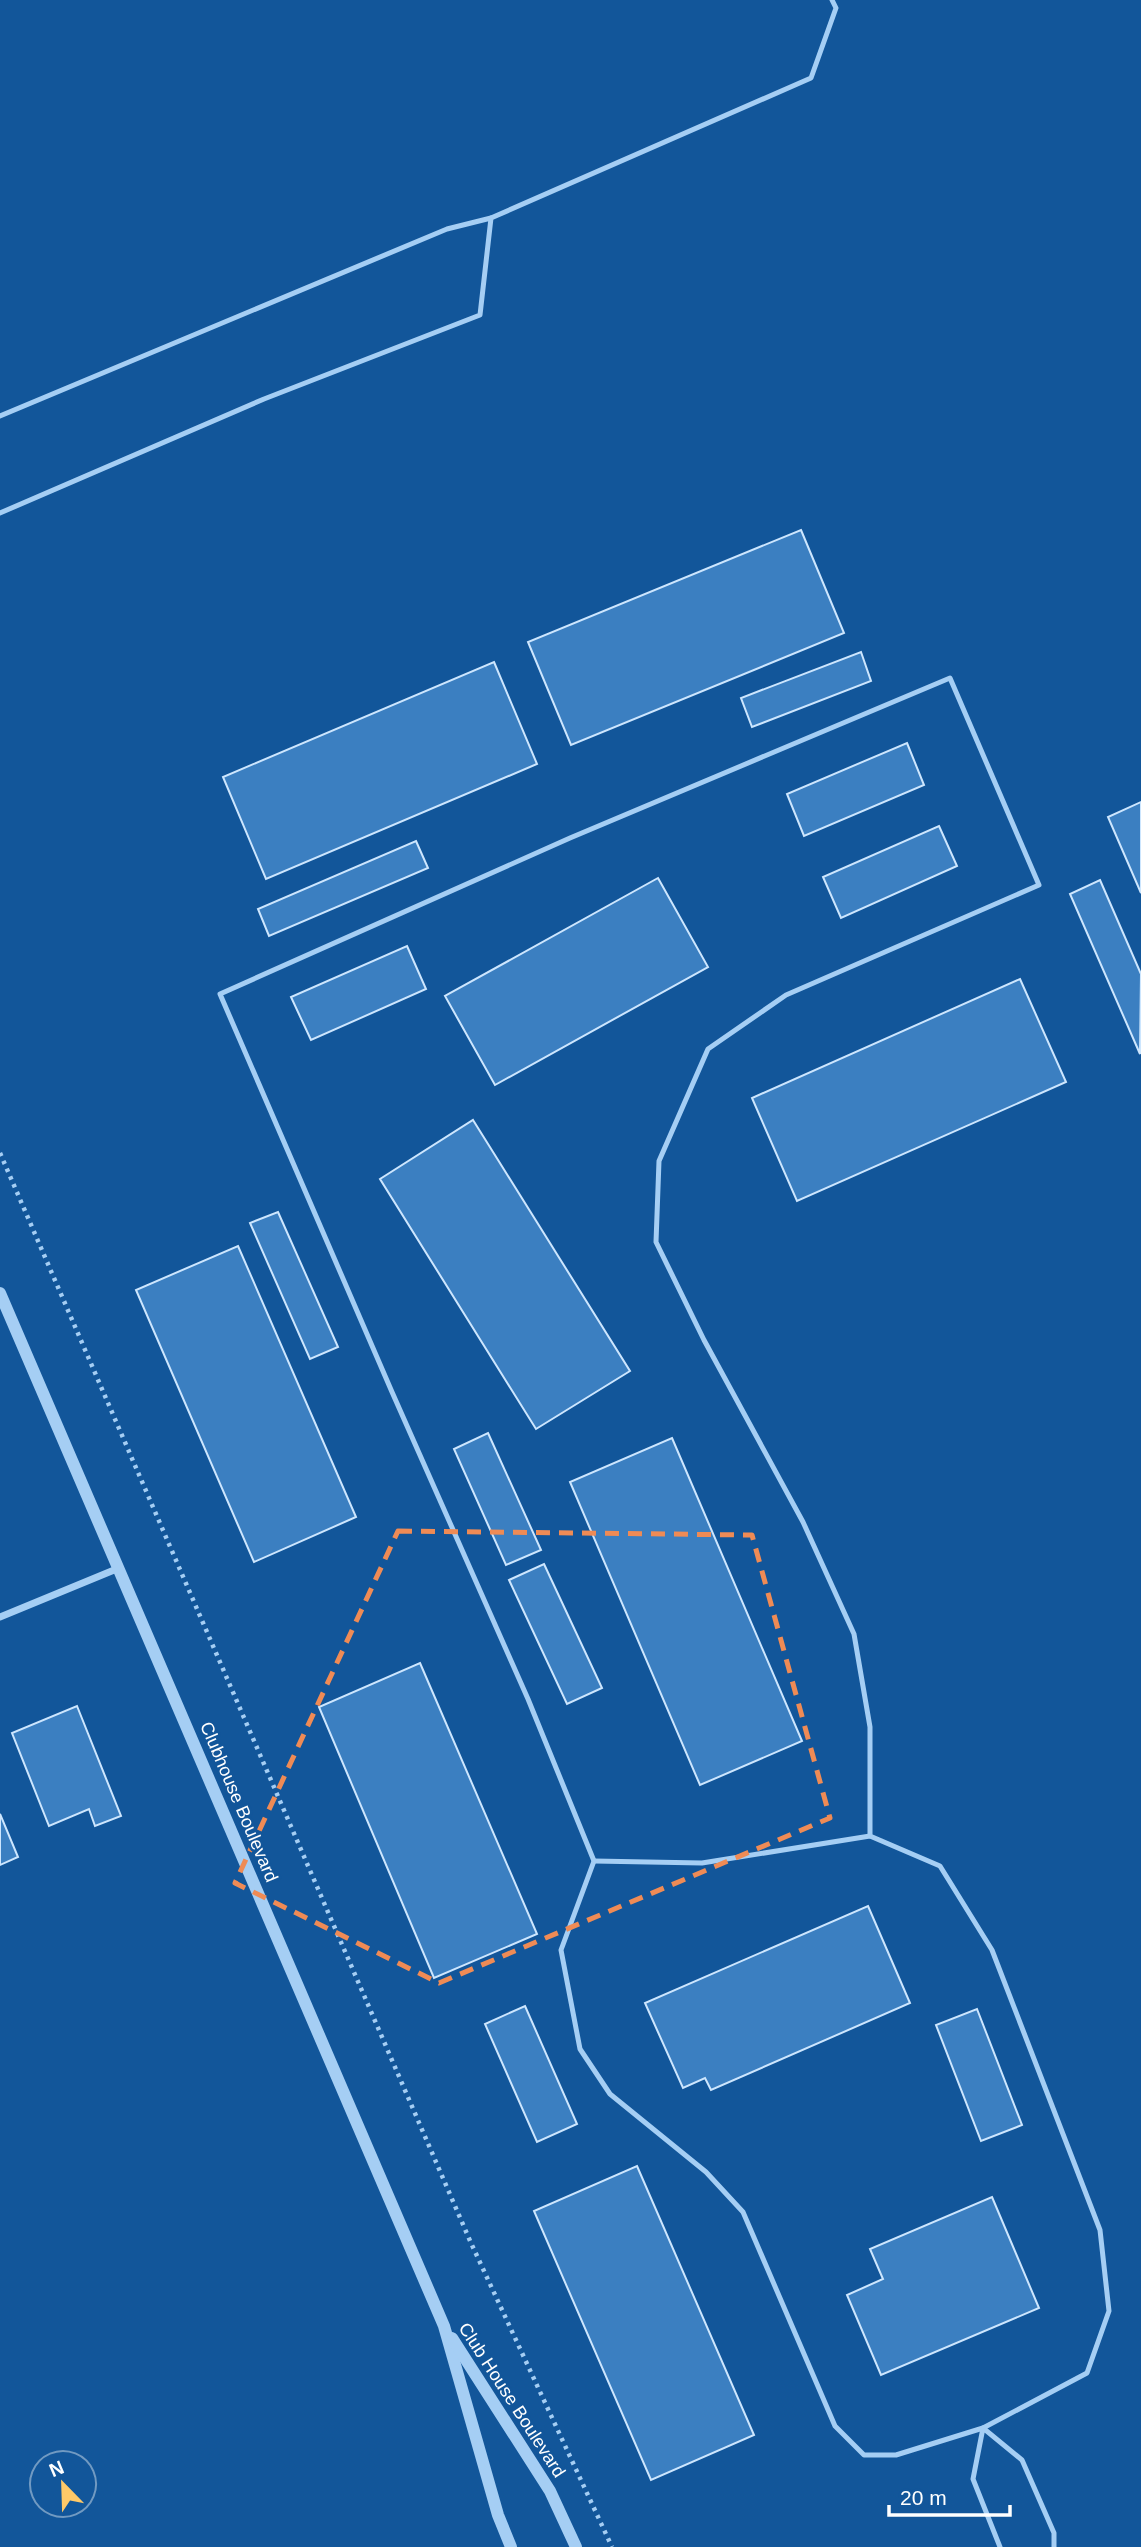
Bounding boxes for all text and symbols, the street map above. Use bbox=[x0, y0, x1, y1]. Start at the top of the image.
street label: Clubhouse Boulevard bbox=[196, 1719, 282, 1885]
street label: Club House Boulevard bbox=[455, 2319, 569, 2481]
north arrow bbox=[28, 2449, 98, 2519]
text: N bbox=[46, 2456, 67, 2481]
scale bar bbox=[889, 2474, 1010, 2518]
text: 20 m bbox=[900, 2486, 947, 2509]

